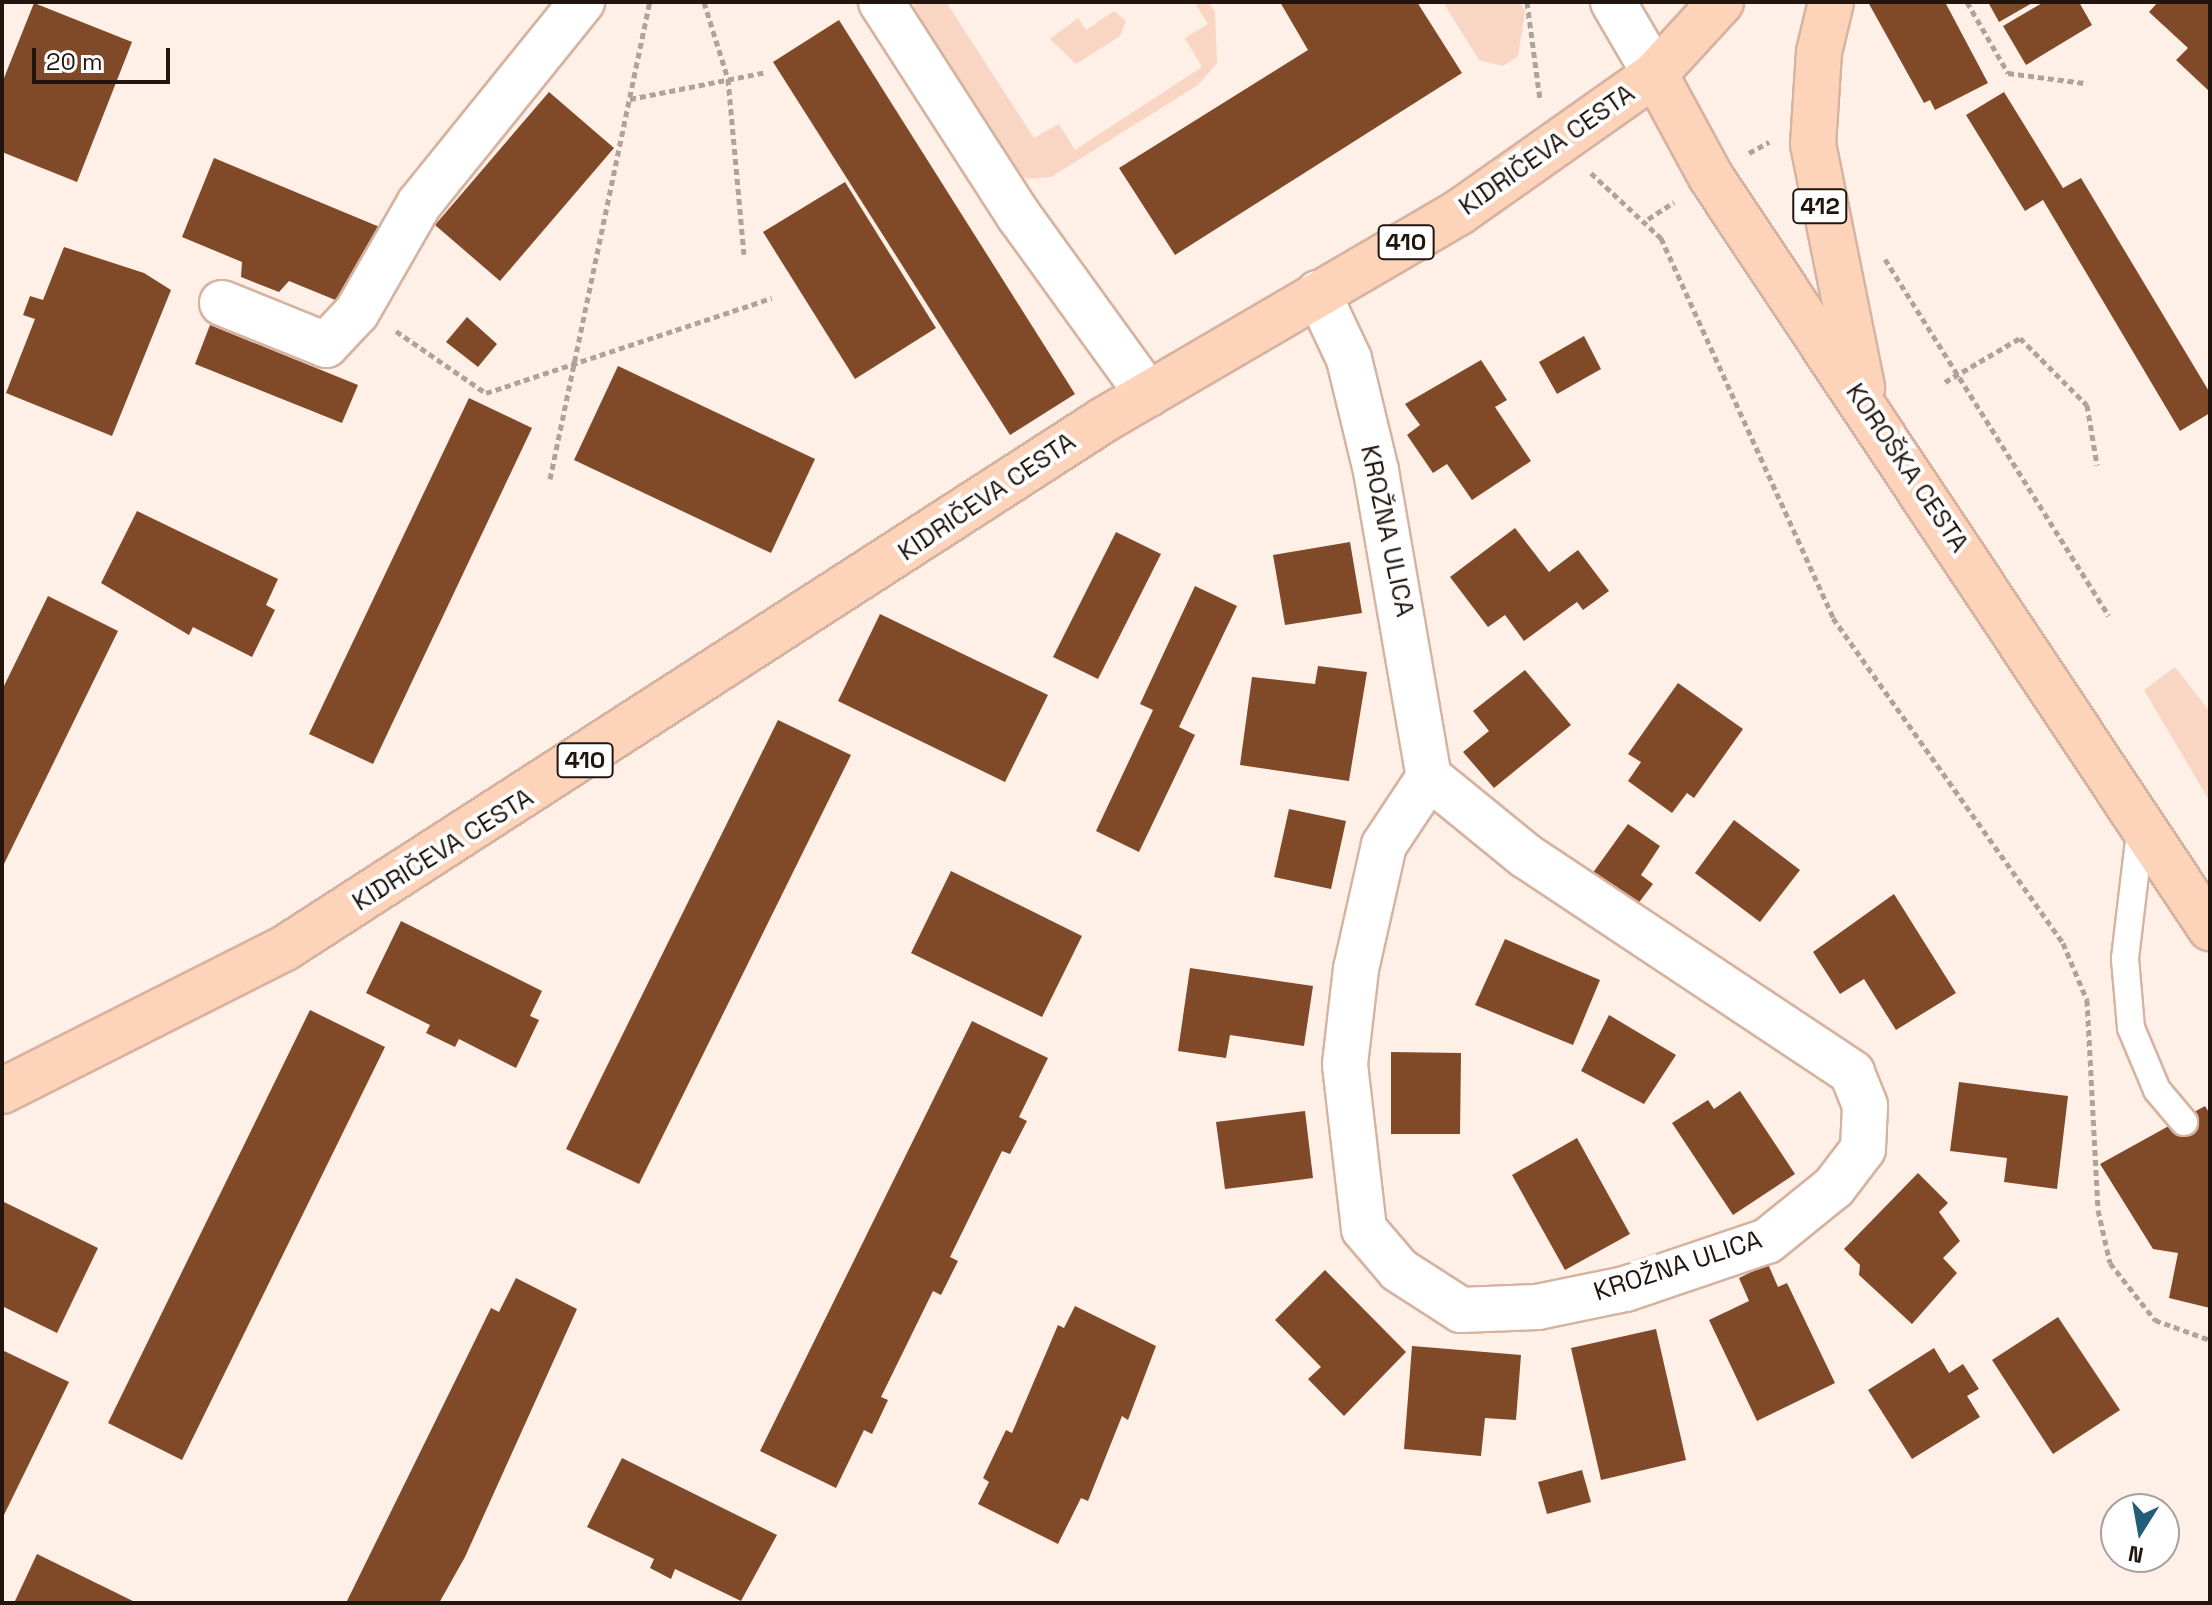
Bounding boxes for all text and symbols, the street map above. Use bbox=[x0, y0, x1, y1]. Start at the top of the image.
scale bar bbox=[36, 32, 174, 82]
text: 20 m bbox=[46, 46, 103, 77]
street label: KIDRIČEVA CESTA bbox=[1453, 78, 1641, 222]
road number: 412 bbox=[1792, 186, 1848, 226]
road number: 410 bbox=[1376, 222, 1436, 262]
street label: KOROŠKA CESTA bbox=[1839, 377, 1975, 559]
street label: KIDRIČEVA CESTA bbox=[892, 426, 1082, 568]
street label: KROŽNA ULICA bbox=[1354, 442, 1420, 620]
road number: 410 bbox=[555, 740, 615, 780]
street label: KIDRIČEVA CESTA bbox=[347, 782, 539, 918]
street label: KROŽNA ULICA bbox=[1590, 1224, 1766, 1308]
north arrow bbox=[2100, 1493, 2180, 1573]
text: N bbox=[2126, 1539, 2146, 1570]

